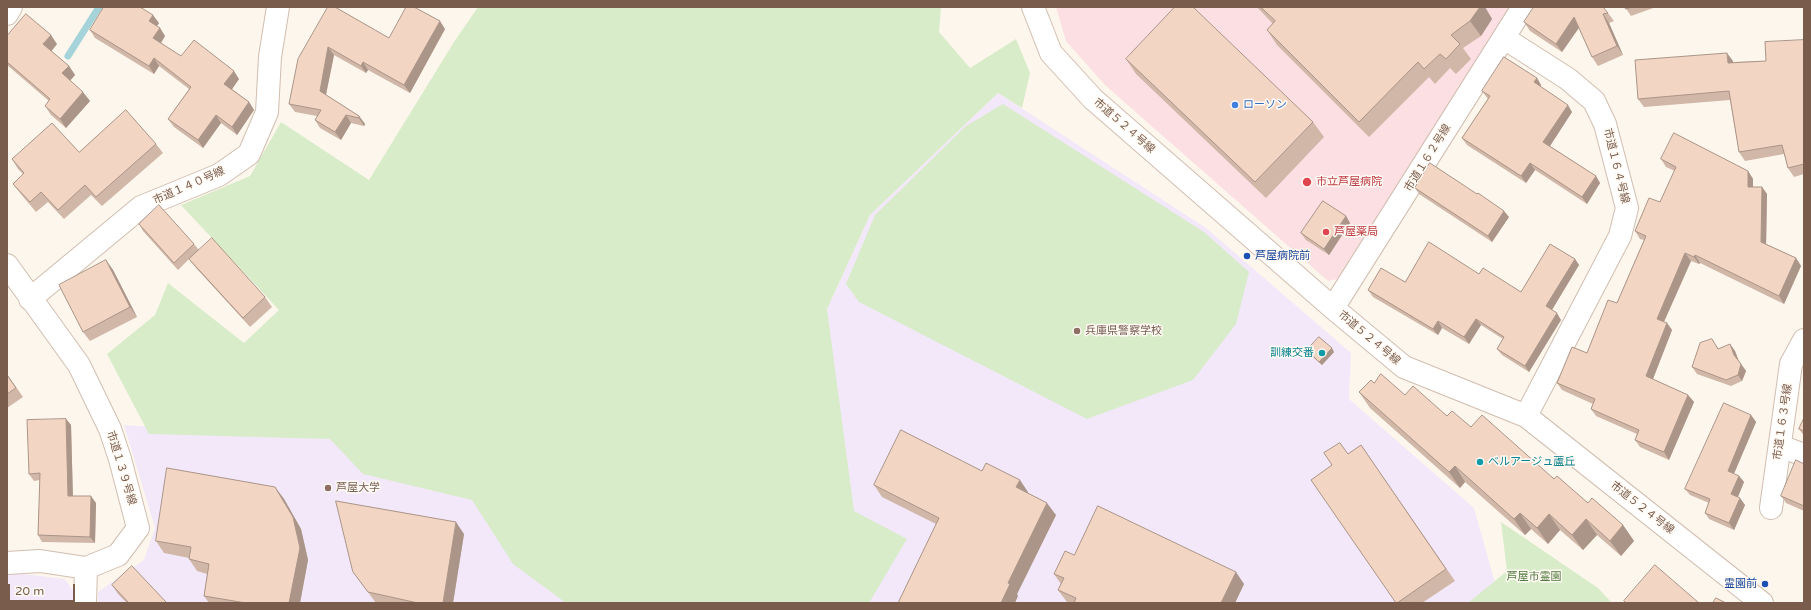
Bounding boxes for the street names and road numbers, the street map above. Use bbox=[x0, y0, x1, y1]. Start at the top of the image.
street label: 市道５２４号線 bbox=[1091, 96, 1157, 156]
street label: 市道１６２号線 bbox=[1402, 122, 1454, 194]
street label: 市道１６４号線 bbox=[1600, 127, 1632, 205]
street label: 市道１４０号線 bbox=[151, 164, 227, 208]
street label: 市道５２４号線 bbox=[1335, 308, 1403, 368]
street label: 市道１６３号線 bbox=[1771, 383, 1795, 461]
street label: 市道１３９号線 bbox=[103, 429, 139, 507]
street label: 市道５２４号線 bbox=[1608, 479, 1676, 537]

